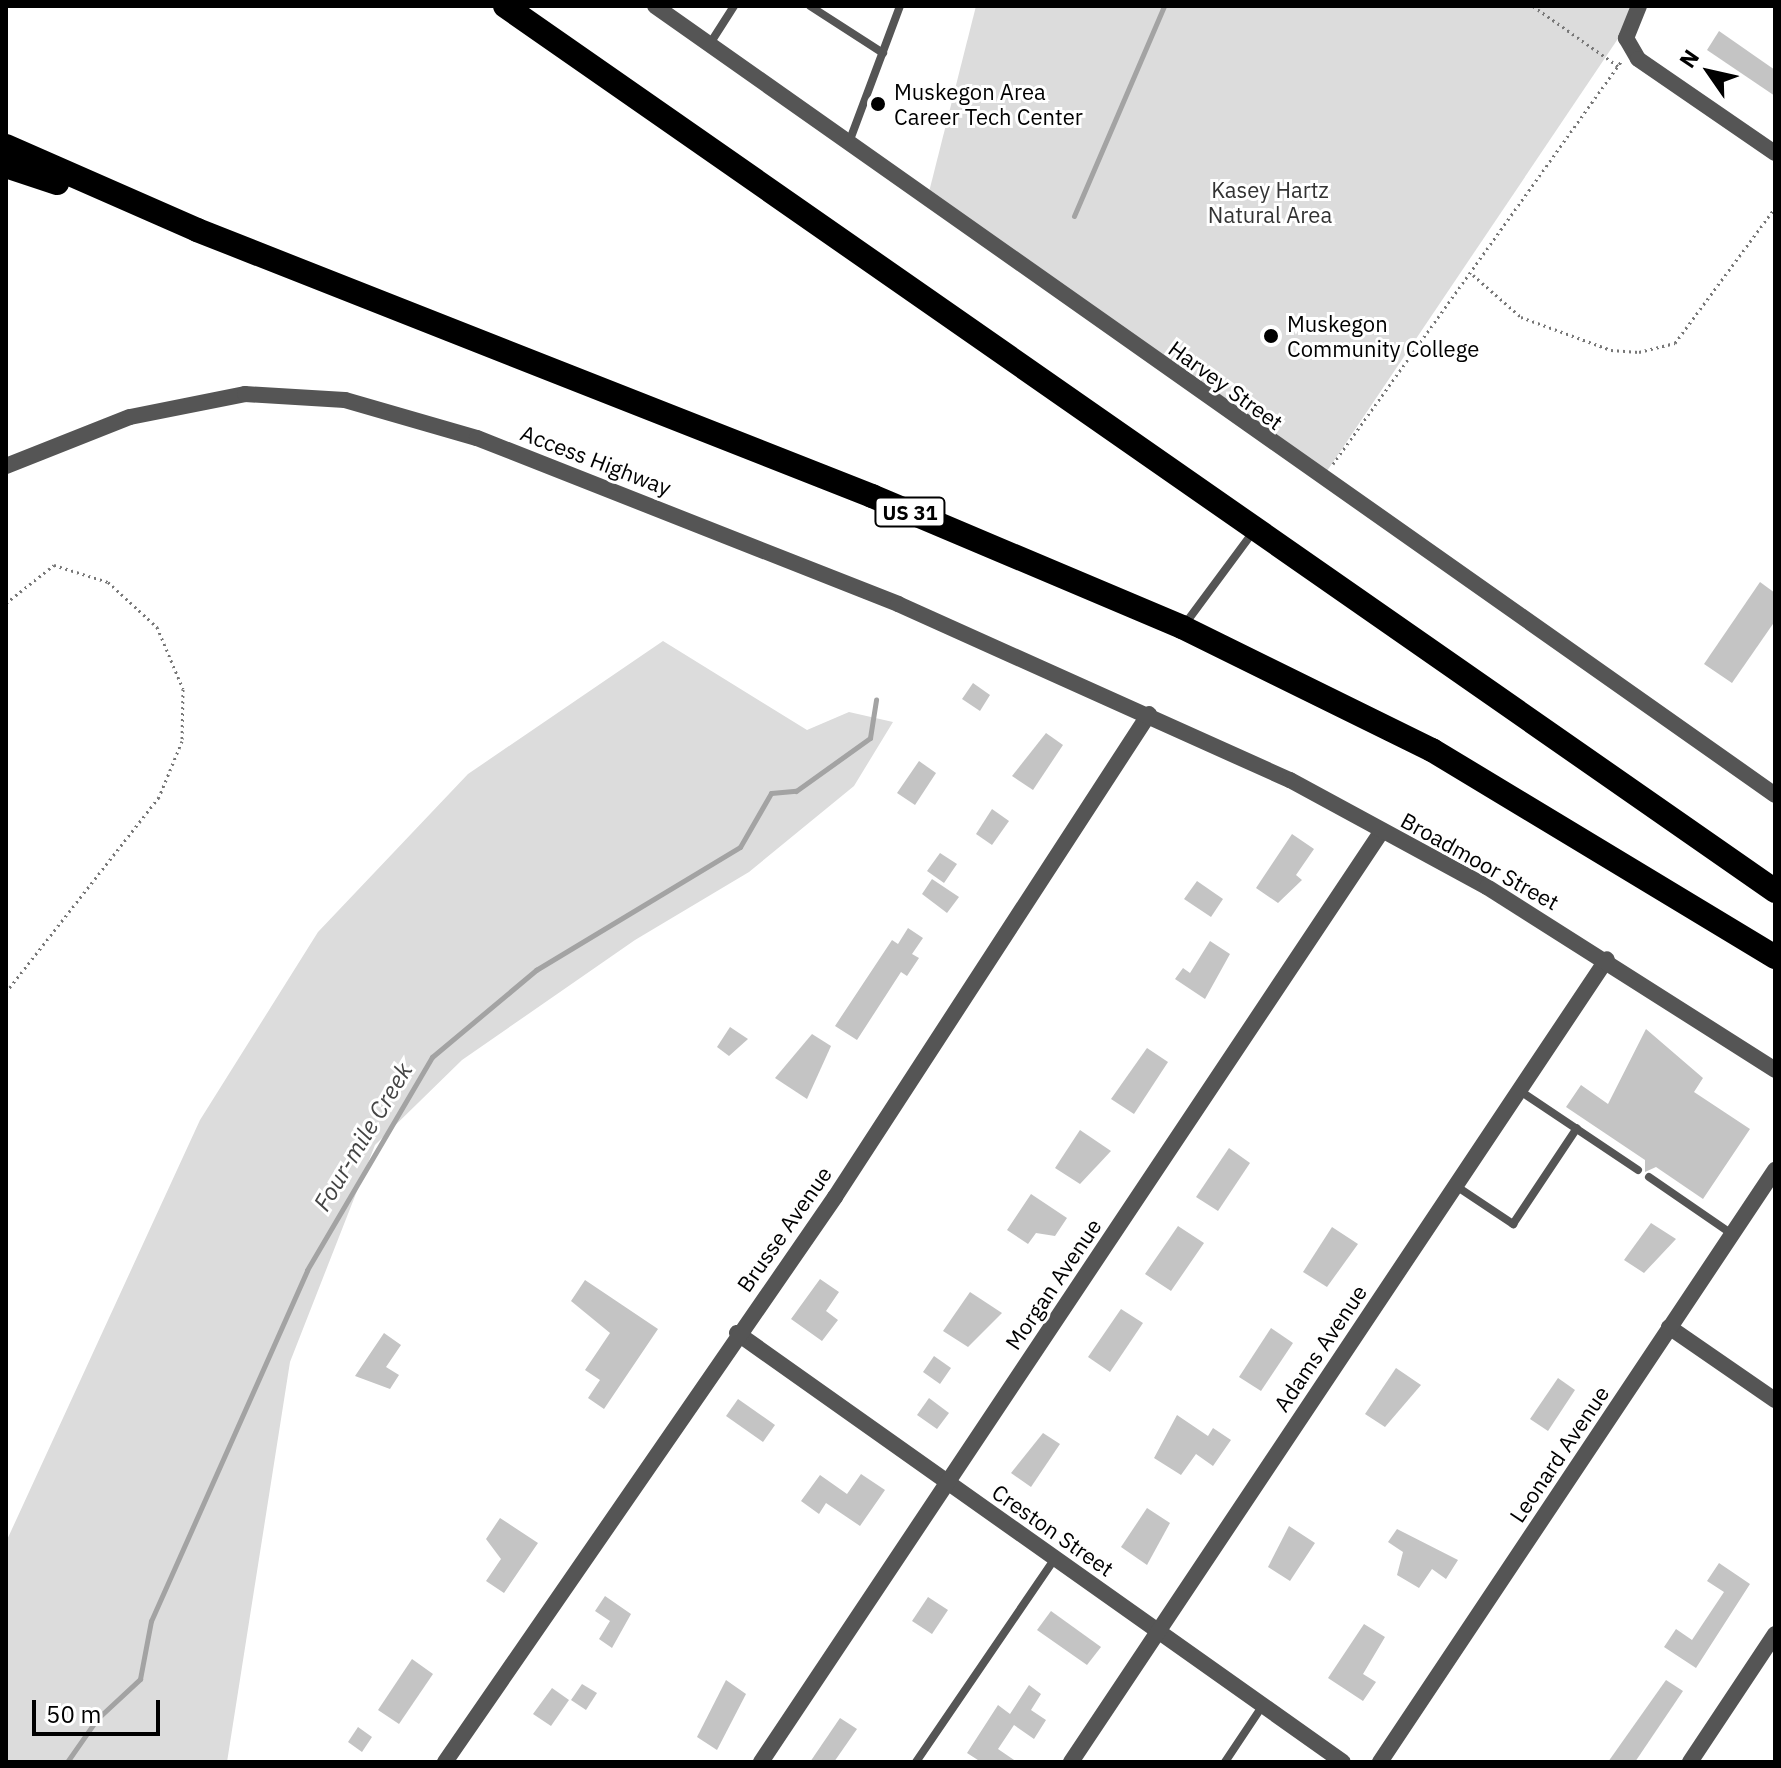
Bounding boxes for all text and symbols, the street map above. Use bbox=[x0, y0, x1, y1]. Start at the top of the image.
north arrow bbox=[1669, 32, 1749, 112]
text: N bbox=[1672, 44, 1705, 73]
place label: Muskegon Area Career Tech Center bbox=[894, 78, 1083, 130]
marker: Muskegon Area Career Tech Center bbox=[869, 95, 887, 113]
park label: Kasey Hartz Natural Area bbox=[1208, 176, 1332, 228]
place label: Muskegon Community College bbox=[1287, 310, 1479, 362]
marker: Muskegon Community College bbox=[1262, 327, 1280, 345]
street label: Harvey Street bbox=[1164, 335, 1288, 435]
street label: Access Highway bbox=[517, 419, 675, 501]
road number: US 31 bbox=[874, 496, 946, 528]
street label: Broadmoor Street bbox=[1396, 807, 1564, 915]
water label: Four-mile Creek bbox=[308, 1058, 418, 1216]
street label: Brusse Avenue bbox=[731, 1161, 837, 1297]
street label: Morgan Avenue bbox=[1000, 1214, 1106, 1354]
street label: Adams Avenue bbox=[1268, 1280, 1372, 1416]
street label: Leonard Avenue bbox=[1504, 1381, 1614, 1527]
street label: Creston Street bbox=[987, 1478, 1119, 1582]
scale bar bbox=[36, 1684, 164, 1734]
text: 50 m bbox=[46, 1698, 101, 1730]

